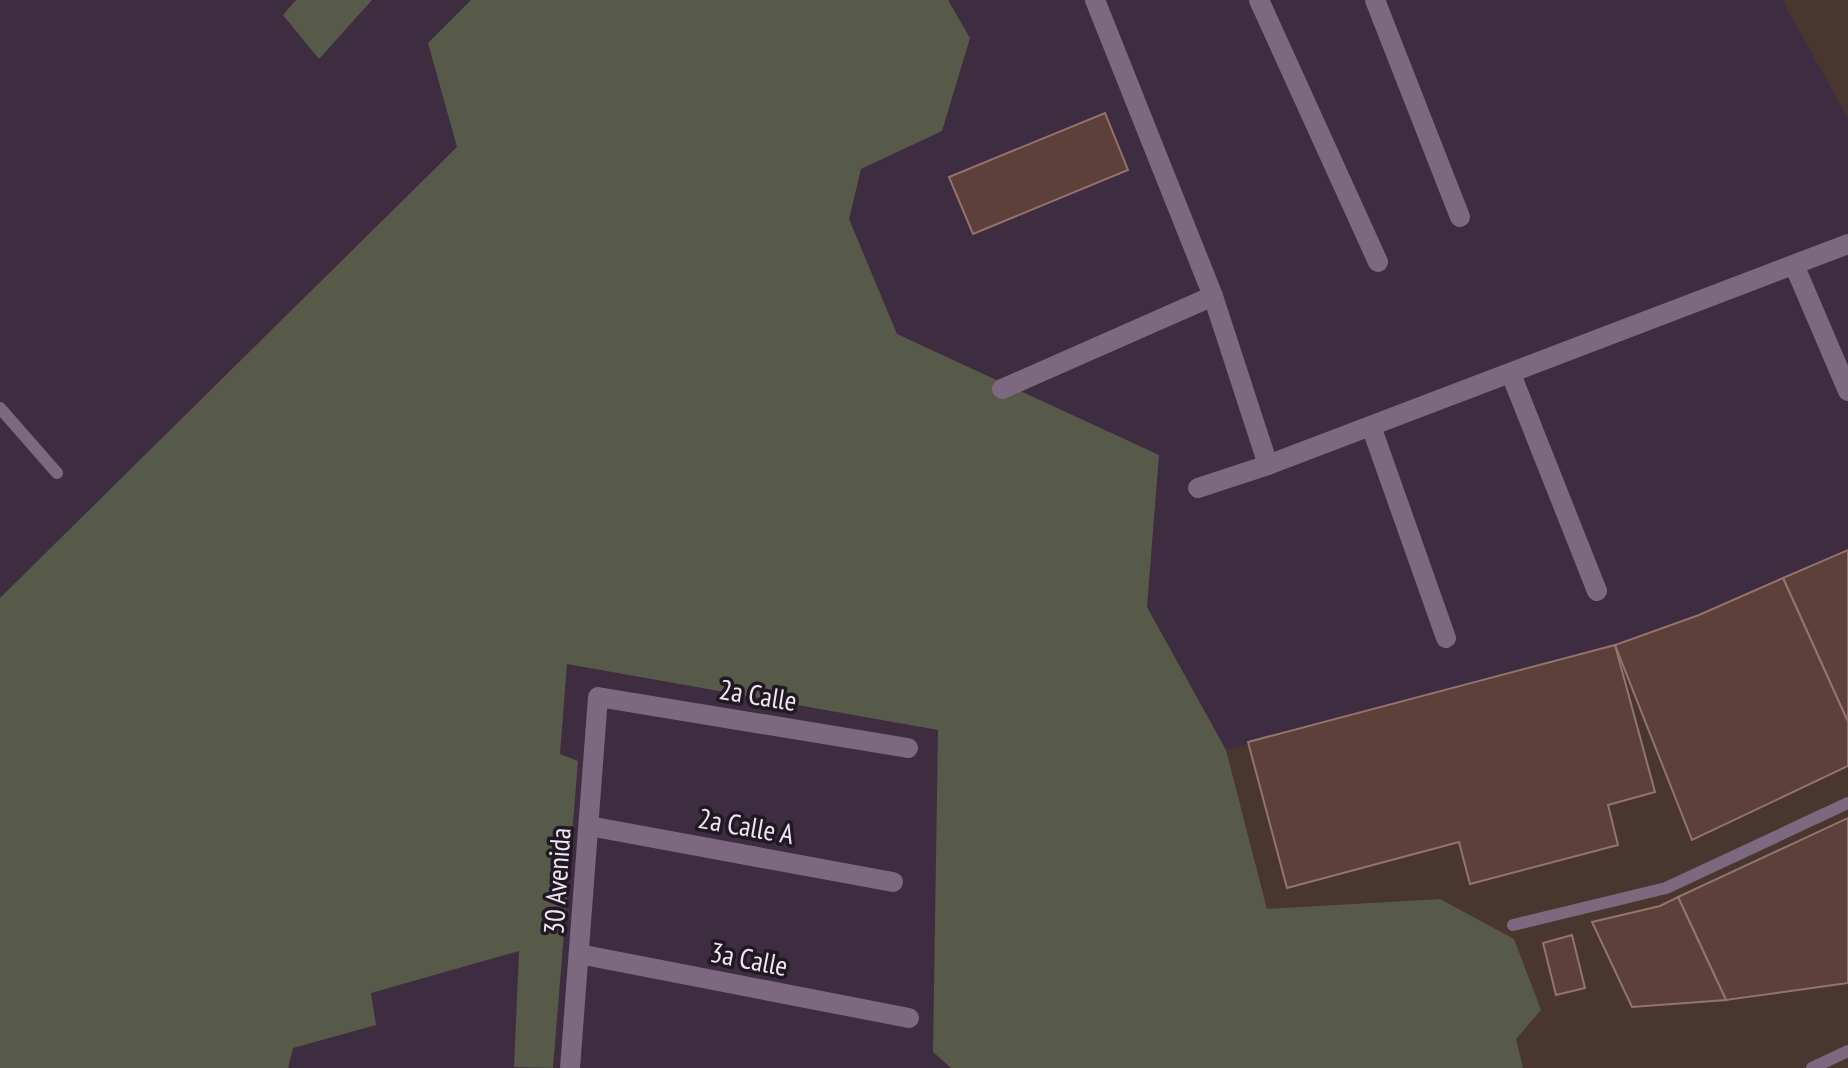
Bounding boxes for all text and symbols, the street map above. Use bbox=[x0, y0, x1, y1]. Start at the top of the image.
street label: 2a Calle bbox=[717, 670, 799, 719]
street label: 2a Calle A bbox=[695, 799, 798, 852]
street label: 30 Avenida bbox=[534, 826, 579, 936]
street label: 3a Calle bbox=[707, 933, 791, 984]

